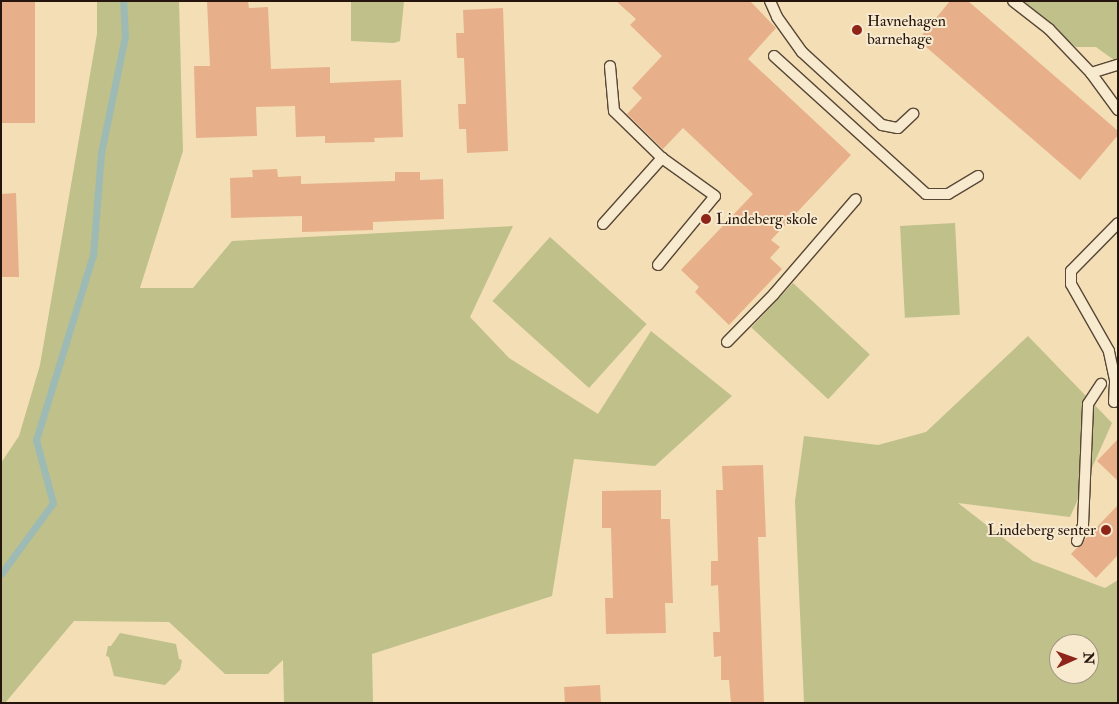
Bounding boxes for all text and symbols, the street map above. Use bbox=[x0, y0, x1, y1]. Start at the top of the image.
place label: Havnehagen barnehage bbox=[867, 11, 946, 49]
marker: Havnehagen barnehage bbox=[851, 24, 863, 36]
place label: Lindeberg skole bbox=[716, 209, 818, 229]
marker: Lindeberg skole bbox=[700, 213, 712, 225]
place label: Lindeberg senter bbox=[988, 520, 1096, 540]
marker: Lindeberg senter bbox=[1100, 524, 1112, 536]
north arrow bbox=[1049, 634, 1099, 684]
text: N bbox=[1080, 652, 1097, 665]

